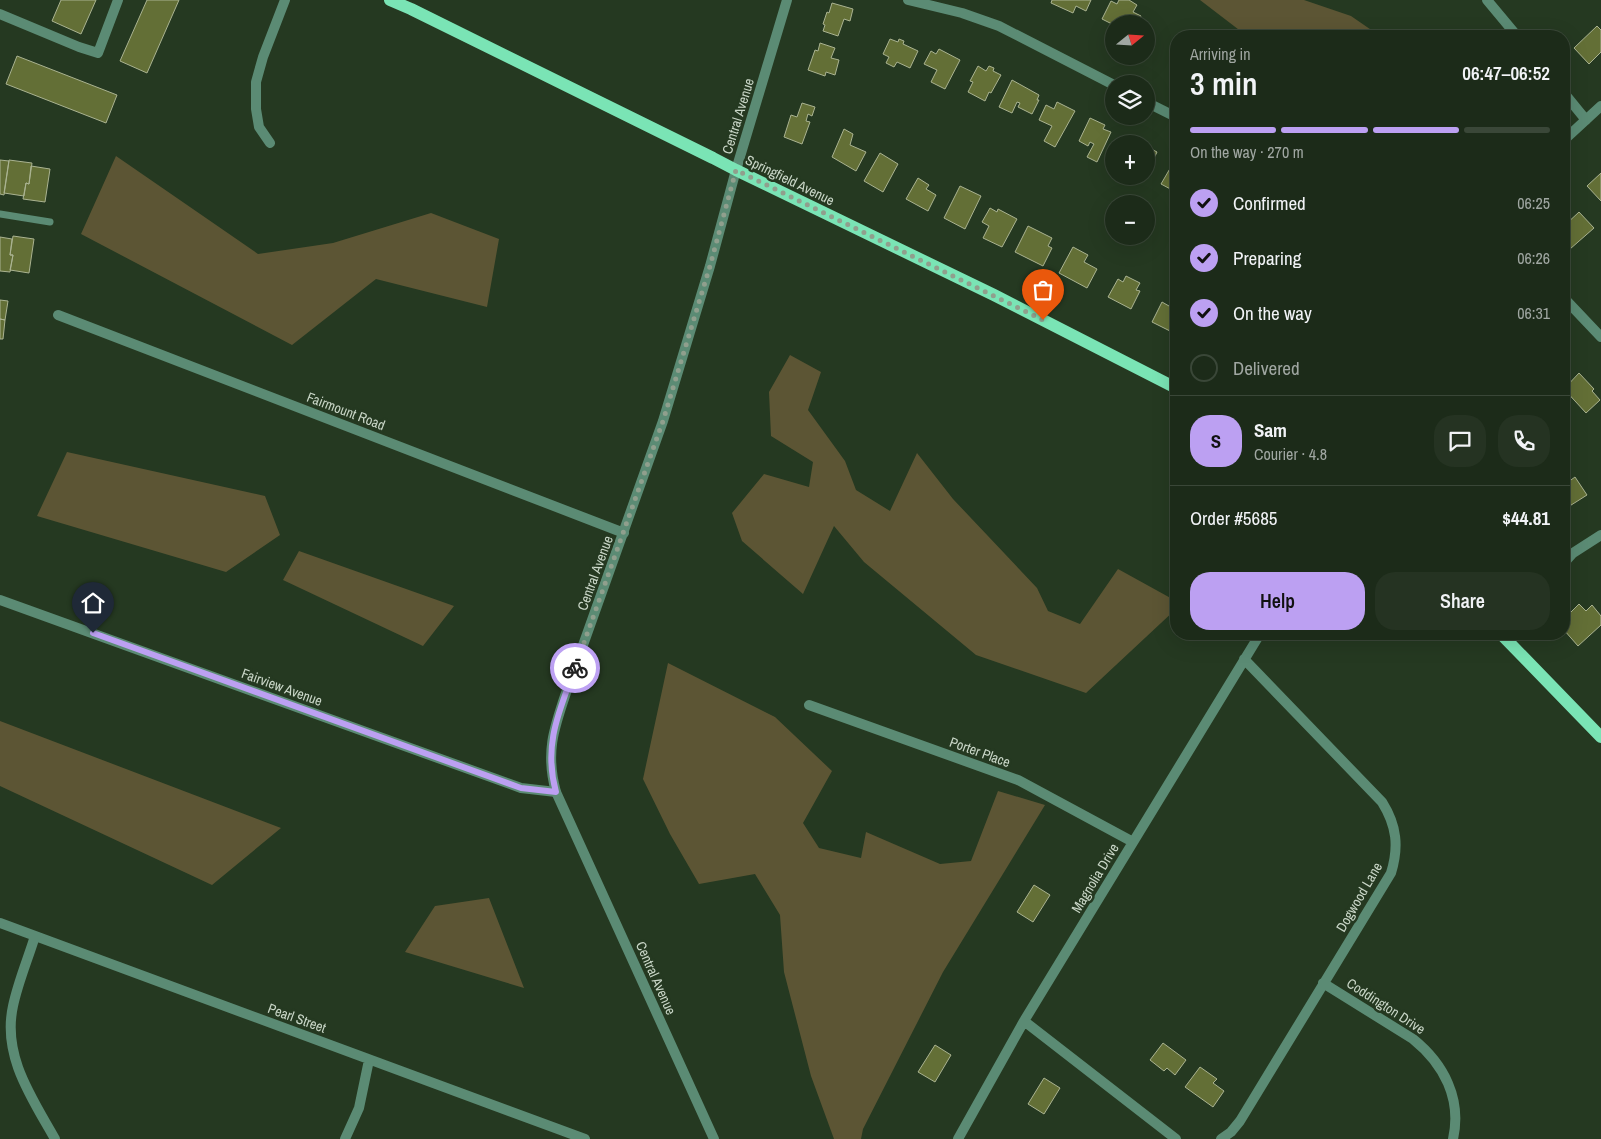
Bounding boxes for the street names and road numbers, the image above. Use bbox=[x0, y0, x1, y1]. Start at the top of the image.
street label: Central Avenue bbox=[718, 76, 758, 156]
street label: Springfield Avenue bbox=[743, 151, 837, 209]
street label: Fairmount Road bbox=[304, 388, 388, 434]
street label: Central Avenue bbox=[573, 533, 617, 613]
street label: Fairview Avenue bbox=[239, 664, 325, 710]
street label: Porter Place bbox=[947, 733, 1013, 771]
street label: Magnolia Drive bbox=[1067, 840, 1123, 916]
street label: Dogwood Lane bbox=[1332, 859, 1386, 935]
street label: Central Avenue bbox=[632, 939, 680, 1017]
street label: Coddington Drive bbox=[1343, 974, 1429, 1038]
street label: Pearl Street bbox=[265, 999, 329, 1037]

